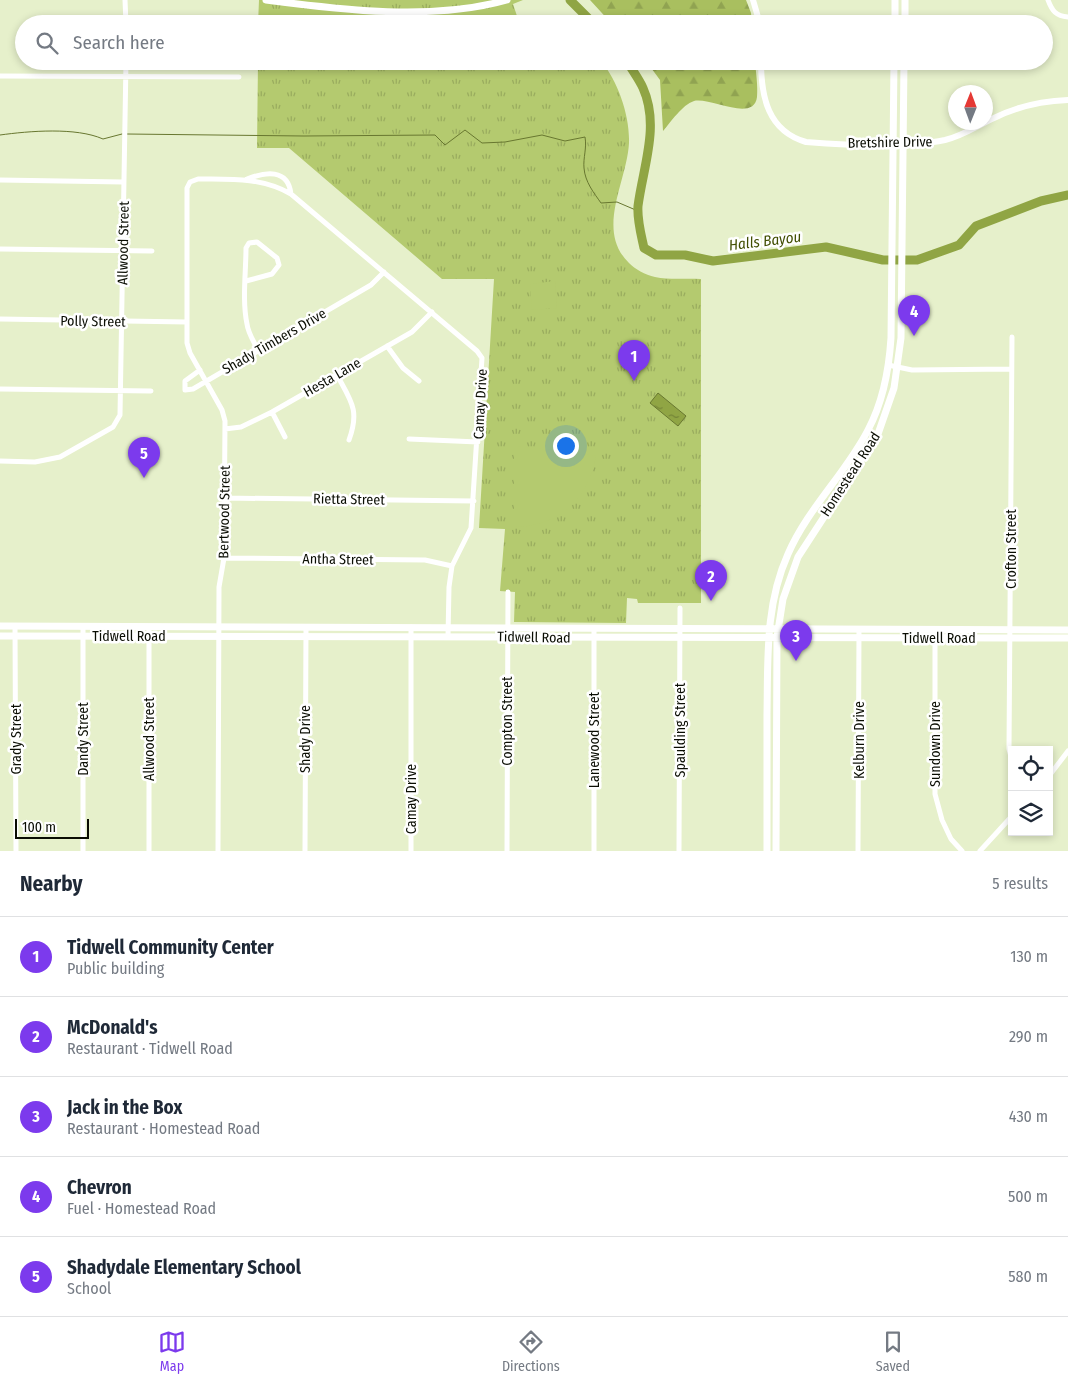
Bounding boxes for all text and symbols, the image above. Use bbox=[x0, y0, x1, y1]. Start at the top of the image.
search box bbox=[15, 15, 1053, 70]
icon: search bbox=[33, 29, 61, 57]
text: Search here bbox=[73, 31, 165, 54]
north arrow bbox=[948, 85, 993, 130]
street label: Bretshire Drive bbox=[847, 133, 933, 152]
street label: Allwood Street bbox=[114, 201, 133, 285]
water label: Halls Bayou bbox=[728, 228, 802, 254]
pin: 4 bbox=[898, 295, 930, 336]
street label: Shady Timbers Drive bbox=[219, 305, 329, 378]
street label: Polly Street bbox=[60, 312, 126, 331]
pin: 1 bbox=[618, 340, 650, 381]
street label: Hesta Lane bbox=[301, 354, 364, 401]
street label: Camay Drive bbox=[470, 368, 491, 440]
street label: Homestead Road bbox=[817, 429, 884, 520]
your location bbox=[553, 433, 579, 459]
pin: 5 bbox=[128, 437, 160, 478]
street label: Bertwood Street bbox=[215, 465, 234, 559]
street label: Rietta Street bbox=[313, 490, 385, 509]
street label: Crofton Street bbox=[1003, 509, 1020, 589]
street label: Antha Street bbox=[302, 550, 374, 569]
pin: 2 bbox=[695, 560, 727, 601]
pin: 3 bbox=[780, 620, 812, 661]
street label: Tidwell Road bbox=[92, 628, 166, 645]
street label: Tidwell Road bbox=[497, 628, 571, 647]
street label: Tidwell Road bbox=[902, 630, 976, 647]
street label: Compton Street bbox=[499, 676, 516, 766]
street label: Spaulding Street bbox=[672, 682, 689, 777]
street label: Lanewood Street bbox=[586, 691, 603, 788]
street label: Allwood Street bbox=[141, 697, 158, 781]
street label: Kelburn Drive bbox=[851, 701, 868, 779]
street label: Sundown Drive bbox=[927, 701, 944, 787]
street label: Dandy Street bbox=[75, 702, 92, 776]
street label: Grady Street bbox=[8, 703, 25, 774]
street label: Shady Drive bbox=[297, 705, 314, 773]
map controls bbox=[1008, 746, 1053, 836]
button: locate bbox=[1008, 746, 1053, 791]
street label: Camay Drive bbox=[403, 764, 420, 834]
button: layers bbox=[1008, 791, 1053, 836]
scale bar bbox=[15, 816, 89, 839]
text: 100 m bbox=[22, 819, 56, 836]
text: Nearby bbox=[20, 871, 82, 897]
text: 5 results bbox=[992, 874, 1048, 893]
text: Tidwell Community Center bbox=[67, 936, 274, 959]
text: 1 bbox=[33, 947, 39, 966]
text: 130 m bbox=[1010, 947, 1048, 966]
text: Public building bbox=[67, 959, 164, 978]
text: McDonald's bbox=[67, 1016, 157, 1039]
text: 2 bbox=[32, 1027, 40, 1046]
text: 290 m bbox=[1009, 1027, 1048, 1046]
text: Restaurant · Tidwell Road bbox=[67, 1039, 233, 1058]
text: Jack in the Box bbox=[67, 1096, 182, 1119]
text: 3 bbox=[32, 1107, 40, 1126]
text: 430 m bbox=[1009, 1107, 1048, 1126]
text: Restaurant · Homestead Road bbox=[67, 1119, 260, 1138]
text: Chevron bbox=[67, 1176, 132, 1199]
text: 4 bbox=[32, 1187, 40, 1206]
text: 500 m bbox=[1008, 1187, 1048, 1206]
text: Fuel · Homestead Road bbox=[67, 1199, 216, 1218]
text: Shadydale Elementary School bbox=[67, 1256, 301, 1279]
text: 5 bbox=[32, 1267, 40, 1286]
text: 580 m bbox=[1008, 1267, 1048, 1286]
text: School bbox=[67, 1279, 111, 1298]
tab: Map bbox=[158, 1328, 186, 1375]
tab: Directions bbox=[502, 1328, 560, 1375]
tab: Saved bbox=[876, 1328, 910, 1375]

